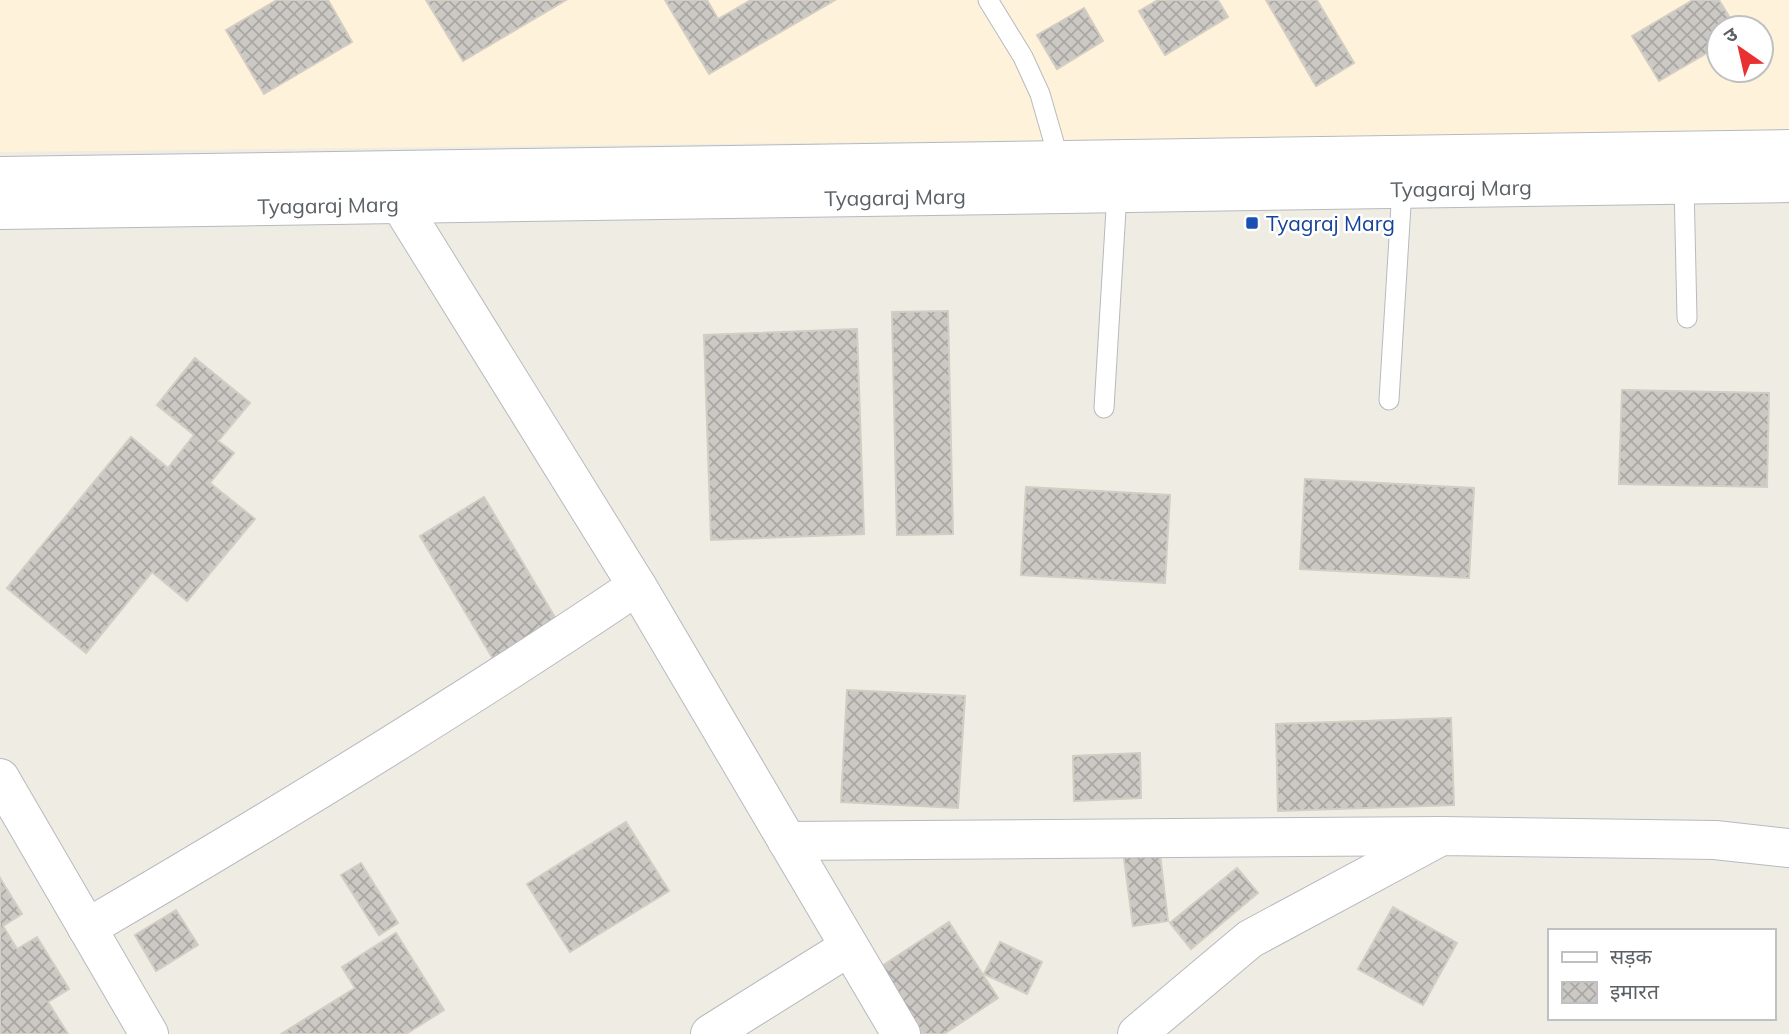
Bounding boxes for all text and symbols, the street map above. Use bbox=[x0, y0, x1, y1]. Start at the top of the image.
north arrow bbox=[1705, 14, 1775, 84]
text: उ bbox=[1719, 21, 1743, 48]
street label: Tyagaraj Marg bbox=[1390, 174, 1532, 202]
street label: Tyagaraj Marg bbox=[824, 183, 966, 211]
street label: Tyagaraj Marg bbox=[257, 191, 399, 219]
place label: Tyagraj Marg bbox=[1266, 210, 1395, 236]
marker: Tyagraj Marg bbox=[1244, 215, 1260, 231]
legend bbox=[1548, 929, 1775, 1020]
text: सड़क bbox=[1610, 943, 1652, 969]
text: इमारत bbox=[1610, 978, 1660, 1004]

